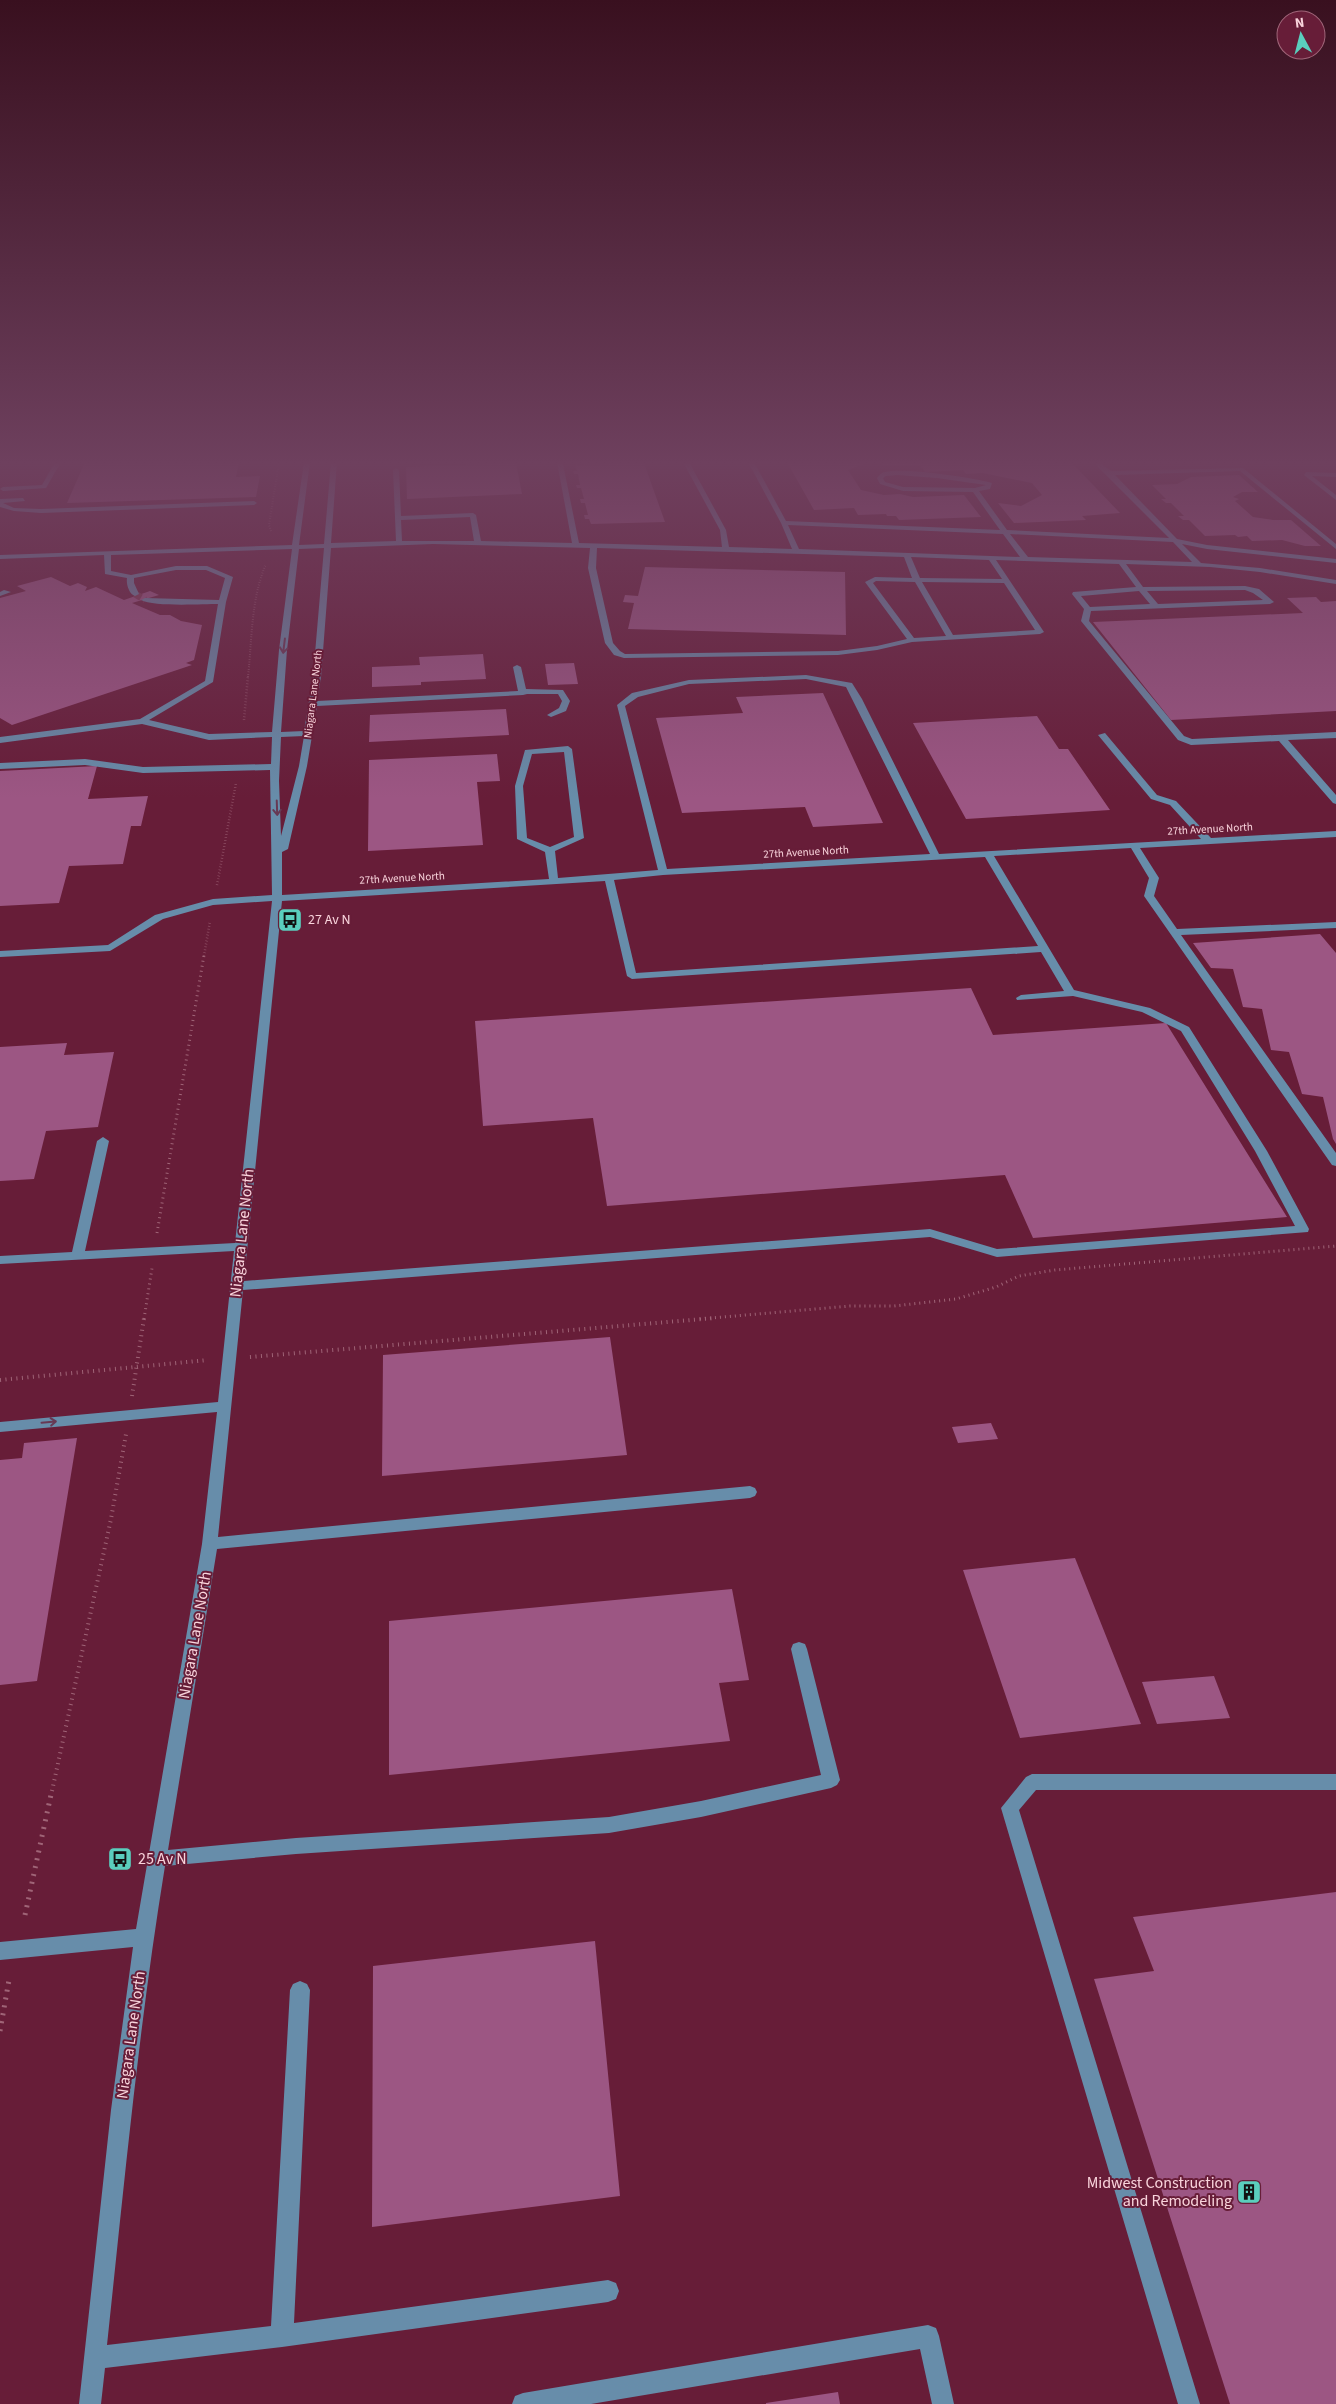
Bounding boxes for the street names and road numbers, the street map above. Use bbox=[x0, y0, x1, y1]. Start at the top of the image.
street label: Niagara Lane North bbox=[300, 649, 326, 739]
street label: 27th Avenue North bbox=[1167, 819, 1253, 839]
street label: 27th Avenue North bbox=[763, 842, 849, 862]
street label: 27th Avenue North bbox=[359, 868, 445, 888]
street label: Niagara Lane North bbox=[224, 1168, 260, 1298]
street label: Niagara Lane North bbox=[173, 1570, 217, 1700]
street label: Niagara Lane North bbox=[111, 1970, 151, 2100]

